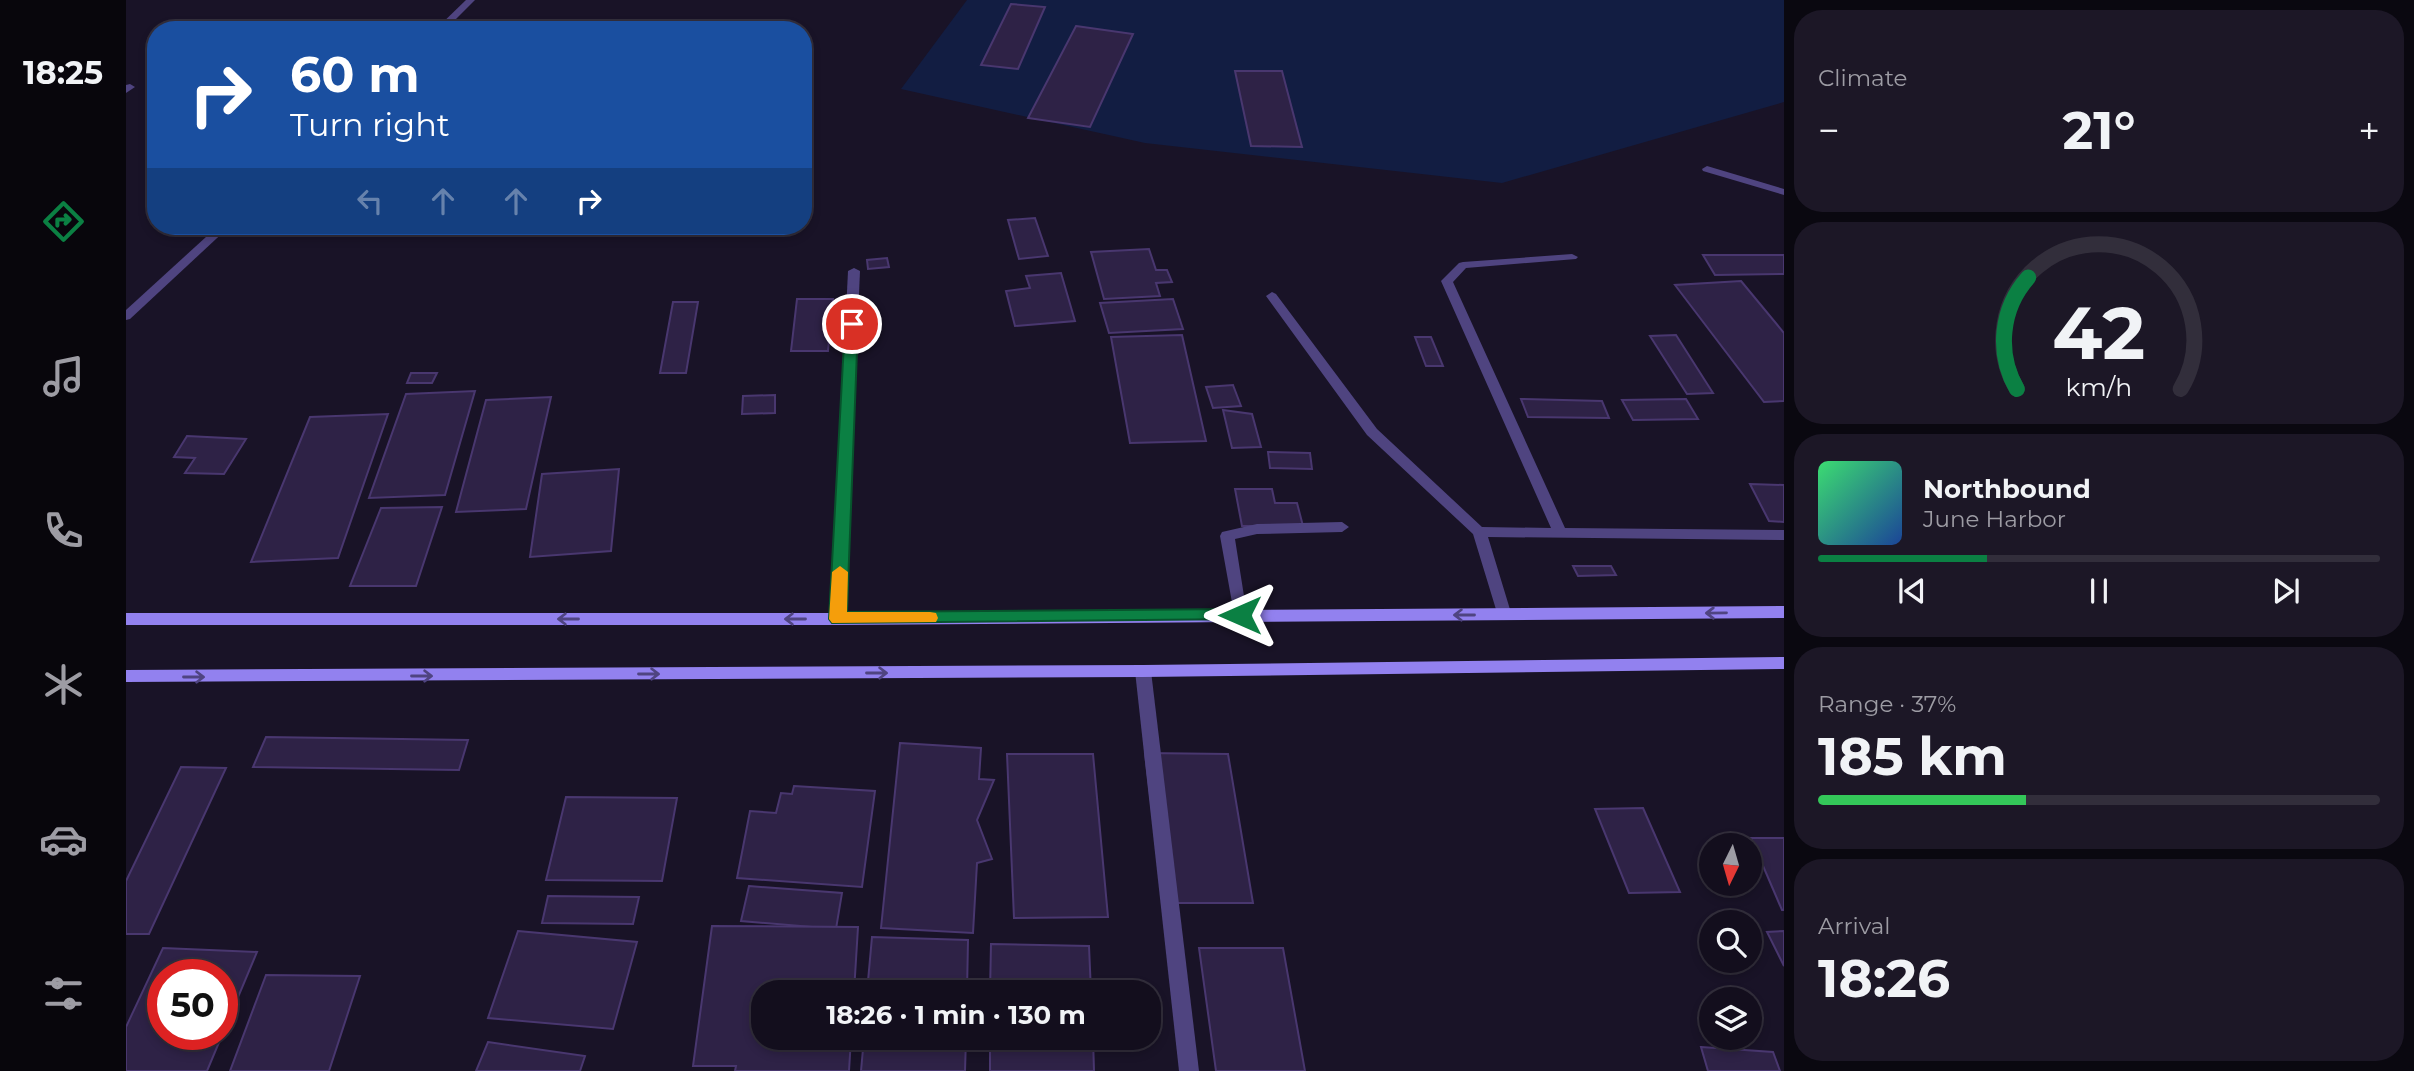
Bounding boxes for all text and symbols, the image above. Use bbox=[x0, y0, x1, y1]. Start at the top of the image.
text: 60 m bbox=[290, 45, 420, 104]
icon: right bbox=[175, 49, 266, 140]
text: 18:25 bbox=[23, 53, 103, 92]
text: Climate bbox=[1818, 64, 1907, 92]
text: 21° bbox=[2063, 99, 2135, 162]
text: Turn right bbox=[290, 105, 450, 144]
text: − bbox=[1818, 107, 1840, 154]
text: + bbox=[2358, 107, 2380, 154]
icon: left bbox=[351, 182, 389, 220]
icon: ahead bbox=[424, 182, 462, 220]
icon: ahead bbox=[497, 182, 535, 220]
icon: right bbox=[570, 182, 608, 220]
icon: directions bbox=[39, 197, 88, 246]
text: 42 bbox=[2052, 290, 2146, 378]
pin bbox=[822, 294, 882, 354]
icon: arrive bbox=[833, 305, 871, 343]
icon: music bbox=[39, 352, 88, 401]
text: km/h bbox=[2066, 372, 2132, 402]
text: Northbound bbox=[1923, 473, 2091, 505]
text: June Harbor bbox=[1923, 505, 2066, 533]
icon: phone bbox=[39, 506, 88, 555]
icon: previous bbox=[1893, 572, 1931, 610]
icon: pause bbox=[2080, 572, 2118, 610]
icon: next bbox=[2267, 572, 2305, 610]
position arrow bbox=[1203, 578, 1277, 652]
one-way arrow bbox=[1705, 606, 1728, 620]
one-way arrow bbox=[1453, 608, 1476, 622]
one-way arrow bbox=[557, 612, 580, 626]
one-way arrow bbox=[784, 612, 807, 626]
icon: climate bbox=[39, 660, 88, 709]
one-way arrow bbox=[865, 666, 888, 680]
one-way arrow bbox=[637, 667, 660, 681]
one-way arrow bbox=[410, 669, 433, 683]
one-way arrow bbox=[182, 670, 205, 684]
text: Range · 37% bbox=[1818, 690, 1956, 718]
text: 185 km bbox=[1818, 725, 2007, 788]
icon: car bbox=[39, 815, 88, 864]
north arrow bbox=[1699, 833, 1762, 896]
map controls bbox=[1699, 833, 1762, 1050]
button: search bbox=[1699, 910, 1762, 973]
text: Arrival bbox=[1818, 912, 1891, 940]
text: 18:26 bbox=[1818, 947, 1950, 1010]
speed limit sign: 50 bbox=[147, 959, 238, 1050]
icon: filters bbox=[39, 969, 88, 1018]
button: layers bbox=[1699, 987, 1762, 1050]
text: 18:26 · 1 min · 130 m bbox=[826, 999, 1086, 1031]

